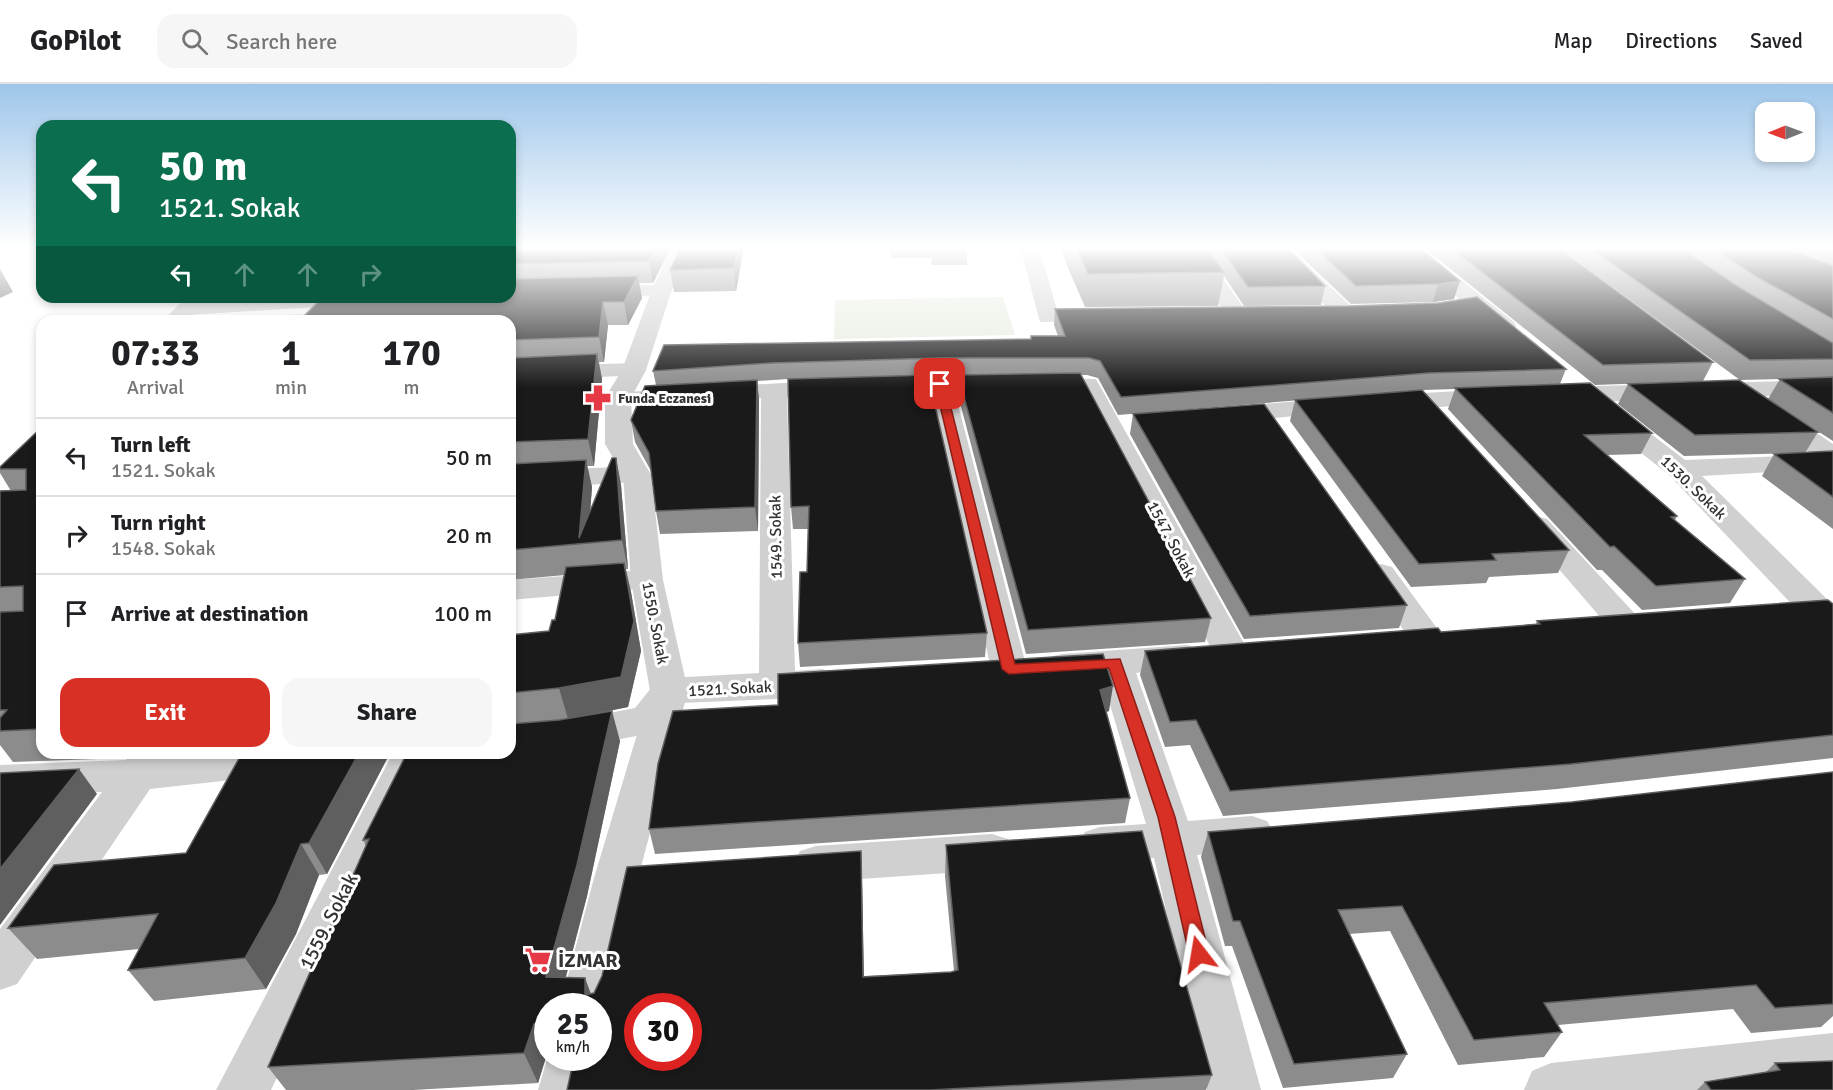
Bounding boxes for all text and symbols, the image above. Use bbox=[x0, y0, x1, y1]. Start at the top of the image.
search box bbox=[157, 14, 577, 68]
text: GoPilot bbox=[30, 24, 121, 58]
icon: search bbox=[178, 25, 211, 58]
text: Search here bbox=[226, 28, 337, 55]
text: Map bbox=[1554, 28, 1592, 54]
text: Directions bbox=[1625, 28, 1717, 54]
text: Saved bbox=[1750, 28, 1803, 54]
north arrow bbox=[1755, 102, 1815, 162]
map controls bbox=[1755, 102, 1815, 162]
text: 50 m bbox=[159, 141, 248, 192]
icon: left bbox=[60, 144, 138, 222]
text: 1521. Sokak bbox=[159, 192, 300, 225]
icon: left bbox=[165, 258, 198, 291]
icon: ahead bbox=[228, 258, 261, 291]
icon: ahead bbox=[291, 258, 324, 291]
icon: right bbox=[354, 258, 387, 291]
text: 07:33 bbox=[111, 331, 200, 376]
text: 1 bbox=[281, 331, 301, 376]
text: 170 bbox=[382, 331, 441, 376]
pin bbox=[914, 358, 965, 409]
icon: arrive bbox=[923, 367, 956, 400]
text: Arrival bbox=[127, 375, 184, 400]
text: min bbox=[275, 375, 307, 400]
text: m bbox=[404, 375, 420, 400]
pharmacy icon: Funda Eczanesi bbox=[583, 383, 613, 413]
place label: Funda Eczanesi bbox=[618, 390, 711, 407]
text: Turn left bbox=[111, 431, 191, 458]
icon: left bbox=[60, 441, 93, 474]
text: 50 m bbox=[446, 444, 492, 471]
street label: 1530. Sokak bbox=[1656, 451, 1730, 524]
text: 1521. Sokak bbox=[111, 458, 216, 483]
street label: 1549. Sokak bbox=[765, 495, 787, 579]
street label: 1547. Sokak bbox=[1143, 498, 1200, 581]
text: Turn right bbox=[111, 509, 206, 536]
icon: right bbox=[60, 519, 93, 552]
text: 20 m bbox=[446, 522, 492, 549]
text: 1548. Sokak bbox=[111, 536, 216, 561]
street label: 1550. Sokak bbox=[637, 580, 673, 666]
icon: arrive bbox=[60, 597, 93, 630]
text: Arrive at destination bbox=[111, 600, 308, 627]
text: 100 m bbox=[434, 600, 492, 627]
street label: 1521. Sokak bbox=[688, 677, 772, 701]
button: Exit bbox=[60, 678, 270, 747]
button: Share bbox=[282, 678, 492, 747]
street label: 1559. Sokak bbox=[294, 869, 363, 973]
position arrow bbox=[1167, 922, 1231, 986]
supermarket icon: İZMAR bbox=[523, 945, 553, 975]
place label: İZMAR bbox=[558, 948, 618, 973]
speed limit sign: 30 bbox=[624, 993, 702, 1071]
text: 25 bbox=[557, 1006, 589, 1043]
text: km/h bbox=[556, 1038, 590, 1056]

